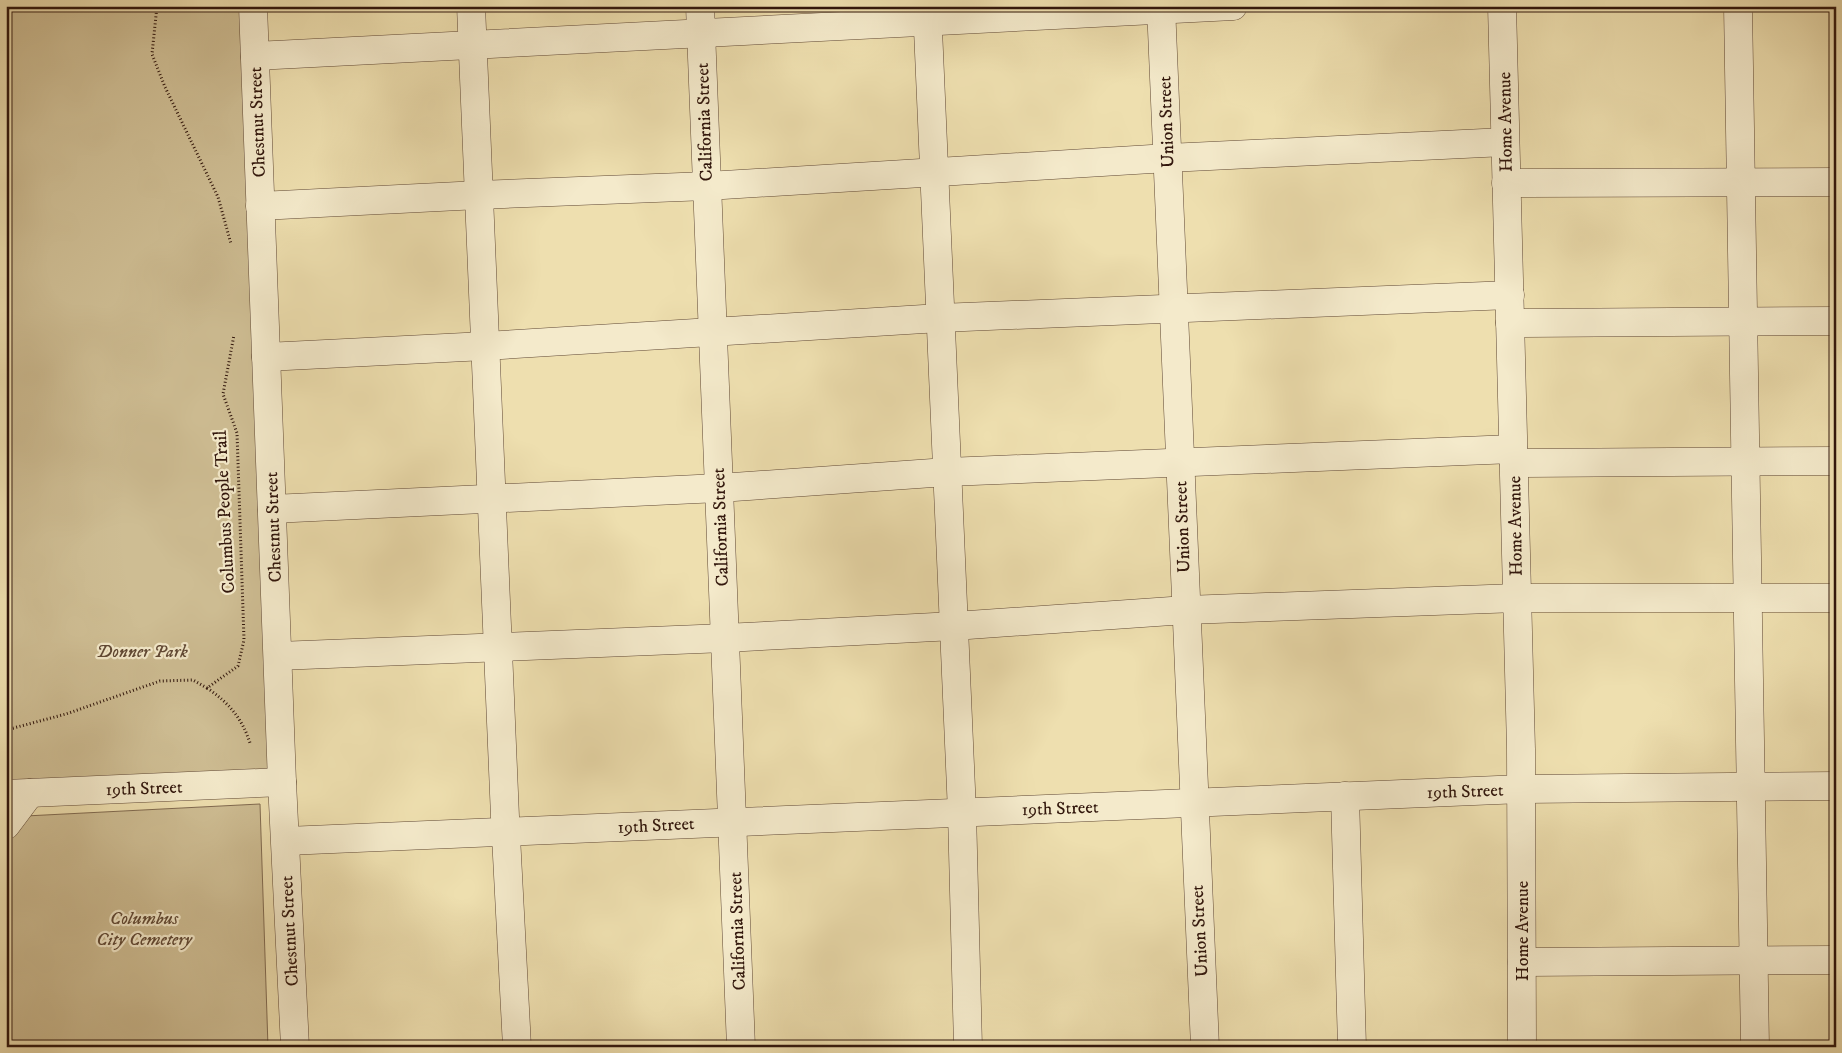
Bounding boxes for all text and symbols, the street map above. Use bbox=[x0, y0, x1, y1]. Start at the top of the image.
street label: California Street bbox=[692, 62, 718, 182]
street label: Chestnut Street bbox=[245, 66, 271, 178]
street label: Home Avenue bbox=[1494, 72, 1518, 172]
street label: Union Street bbox=[1154, 75, 1180, 168]
street label: Columbus People Trail bbox=[210, 429, 240, 594]
street label: California Street bbox=[708, 467, 734, 587]
street label: Chestnut Street bbox=[261, 471, 287, 583]
street label: Home Avenue bbox=[1504, 476, 1528, 576]
street label: Union Street bbox=[1170, 480, 1196, 573]
park label: Donner Park bbox=[96, 641, 188, 663]
street label: 19th Street bbox=[105, 777, 183, 801]
street label: 19th Street bbox=[1426, 780, 1504, 804]
street label: 19th Street bbox=[1021, 797, 1099, 821]
street label: 19th Street bbox=[617, 813, 695, 839]
street label: California Street bbox=[725, 871, 751, 991]
street label: Chestnut Street bbox=[276, 875, 304, 987]
street label: Home Avenue bbox=[1512, 881, 1534, 981]
street label: Union Street bbox=[1187, 884, 1213, 978]
park label: Columbus City Cemetery bbox=[96, 908, 193, 951]

